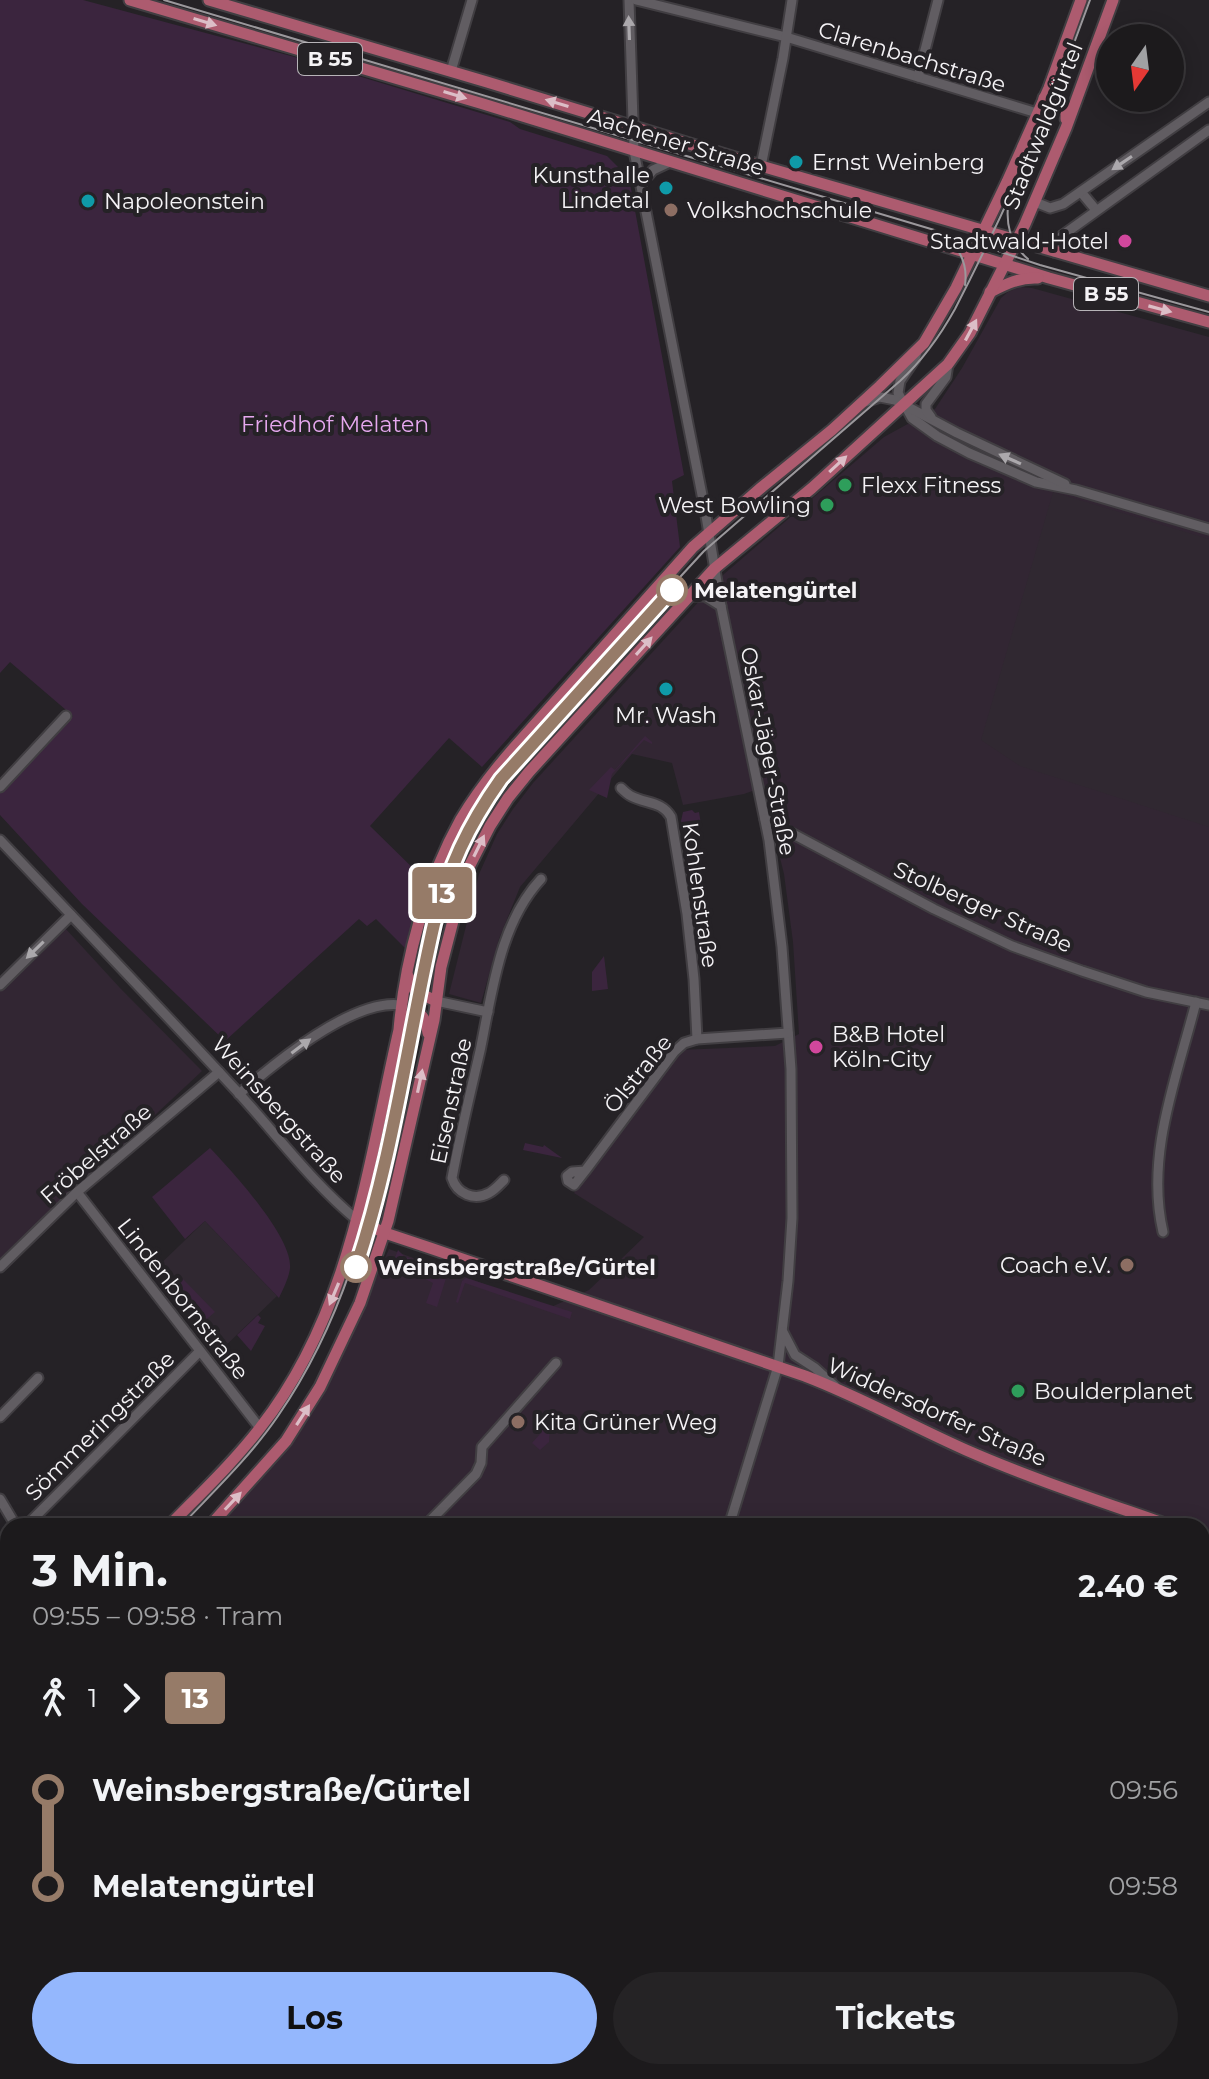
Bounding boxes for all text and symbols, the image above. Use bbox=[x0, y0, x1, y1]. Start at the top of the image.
one-way arrow bbox=[623, 15, 636, 40]
one-way arrow bbox=[194, 16, 218, 29]
street label: Clarenbachstraße bbox=[815, 16, 1009, 98]
north arrow bbox=[1096, 24, 1184, 112]
map controls bbox=[1096, 24, 1184, 112]
street label: Stadtwaldgürtel bbox=[997, 38, 1089, 214]
road number: B 55 bbox=[298, 43, 362, 75]
one-way arrow bbox=[443, 89, 467, 102]
one-way arrow bbox=[545, 97, 569, 109]
street label: Aachener Straße bbox=[584, 102, 768, 182]
place label: Ernst Weinberg bbox=[812, 149, 985, 176]
marker: Ernst Weinberg bbox=[787, 153, 805, 171]
one-way arrow bbox=[1112, 155, 1133, 170]
place label: Kunsthalle Lindetal bbox=[532, 162, 650, 214]
marker: Kunsthalle Lindetal bbox=[657, 179, 675, 197]
place label: Napoleonstein bbox=[104, 188, 265, 215]
marker: Napoleonstein bbox=[79, 192, 97, 210]
place label: Volkshochschule bbox=[687, 197, 872, 224]
marker: Volkshochschule bbox=[662, 201, 680, 219]
place label: Stadtwald-Hotel bbox=[930, 228, 1109, 255]
marker: Stadtwald-Hotel bbox=[1116, 232, 1134, 250]
road number: B 55 bbox=[1074, 278, 1138, 310]
one-way arrow bbox=[1148, 303, 1173, 315]
one-way arrow bbox=[964, 318, 977, 341]
park label: Friedhof Melaten bbox=[241, 411, 429, 438]
one-way arrow bbox=[999, 452, 1022, 465]
one-way arrow bbox=[828, 456, 847, 474]
place label: Flexx Fitness bbox=[861, 472, 1002, 499]
marker: Flexx Fitness bbox=[836, 476, 854, 494]
place label: West Bowling bbox=[658, 492, 811, 519]
marker: West Bowling bbox=[818, 496, 836, 514]
marker: Melatengürtel bbox=[657, 575, 687, 605]
place label: Melatengürtel bbox=[694, 577, 858, 604]
one-way arrow bbox=[634, 636, 652, 655]
street label: Oskar-Jäger-Straße bbox=[735, 644, 801, 858]
marker: Mr. Wash bbox=[657, 680, 675, 698]
place label: Mr. Wash bbox=[615, 702, 717, 729]
street label: Kohlenstraße bbox=[676, 821, 724, 969]
one-way arrow bbox=[472, 834, 486, 857]
street label: Stolberger Straße bbox=[889, 855, 1077, 959]
line badge: 13 bbox=[406, 867, 478, 919]
text: 13 bbox=[428, 876, 456, 910]
one-way arrow bbox=[26, 940, 45, 958]
place label: B&B Hotel Köln-City bbox=[832, 1021, 945, 1073]
street label: Ölstraße bbox=[598, 1029, 678, 1119]
street label: Weinsbergstraße bbox=[206, 1031, 352, 1189]
street label: Eisenstraße bbox=[424, 1036, 478, 1166]
marker: B&B Hotel Köln-City bbox=[807, 1038, 825, 1056]
one-way arrow bbox=[291, 1039, 312, 1055]
one-way arrow bbox=[414, 1068, 427, 1093]
street label: Fröbelstraße bbox=[35, 1098, 157, 1210]
street label: Lindenbornstraße bbox=[112, 1213, 254, 1385]
marker: Weinsbergstraße/Gürtel bbox=[341, 1252, 371, 1282]
place label: Coach e.V. bbox=[1000, 1252, 1111, 1279]
place label: Weinsbergstraße/Gürtel bbox=[378, 1254, 656, 1281]
marker: Coach e.V. bbox=[1118, 1256, 1136, 1274]
one-way arrow bbox=[327, 1282, 340, 1306]
street label: Sömmeringstraße bbox=[20, 1346, 180, 1506]
street label: Widdersdorfer Straße bbox=[823, 1352, 1051, 1472]
place label: Boulderplanet bbox=[1034, 1378, 1193, 1405]
marker: Boulderplanet bbox=[1009, 1382, 1027, 1400]
one-way arrow bbox=[295, 1404, 309, 1426]
place label: Kita Grüner Weg bbox=[534, 1409, 718, 1436]
marker: Kita Grüner Weg bbox=[509, 1413, 527, 1431]
one-way arrow bbox=[223, 1492, 241, 1511]
text: 3 Min. bbox=[32, 1543, 168, 1597]
text: 2.40 € bbox=[1078, 1568, 1178, 1605]
text: 09:55 – 09:58 · Tram bbox=[32, 1600, 283, 1632]
icon: walk bbox=[32, 1676, 76, 1720]
icon: forward bbox=[109, 1676, 153, 1720]
text: 13 bbox=[181, 1681, 209, 1715]
text: 1 bbox=[88, 1682, 97, 1714]
text: Weinsbergstraße/Gürtel bbox=[92, 1772, 471, 1809]
text: 09:56 bbox=[1109, 1774, 1178, 1806]
text: Melatengürtel bbox=[92, 1868, 315, 1905]
text: 09:58 bbox=[1108, 1870, 1178, 1902]
button: Los bbox=[32, 1972, 597, 2064]
button: Tickets bbox=[613, 1972, 1178, 2064]

